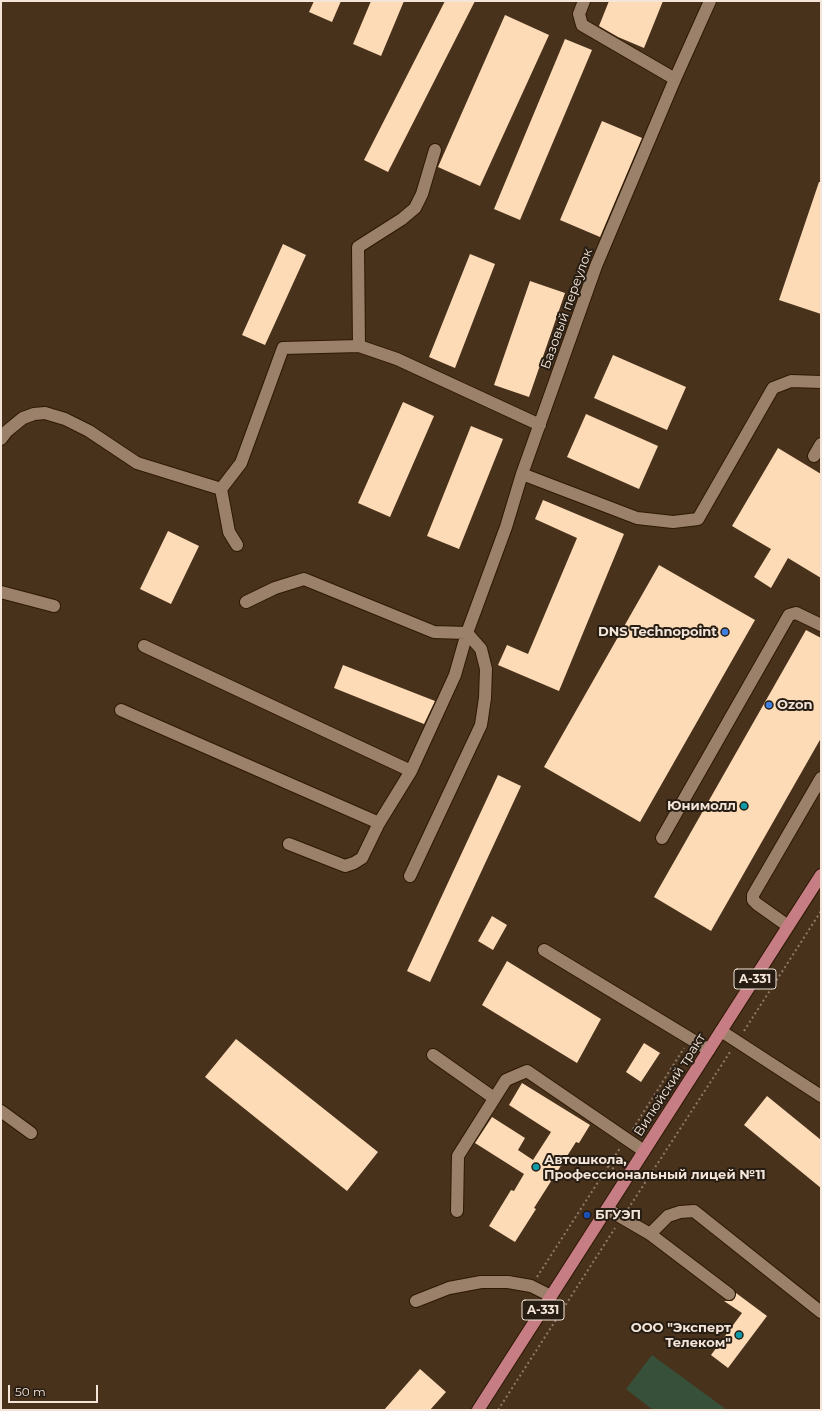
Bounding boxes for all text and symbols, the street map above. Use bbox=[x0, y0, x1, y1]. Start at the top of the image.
street label: Базовый переулок bbox=[538, 247, 596, 371]
place label: DNS Technopoint bbox=[598, 624, 717, 640]
marker: DNS Technopoint bbox=[720, 627, 730, 637]
place label: Ozon bbox=[777, 697, 812, 713]
marker: Ozon bbox=[764, 700, 774, 710]
place label: Юнимолл bbox=[667, 798, 736, 814]
marker: Юнимолл bbox=[739, 801, 749, 811]
road number: А-331 bbox=[734, 969, 776, 989]
street label: Вилюйский тракт bbox=[631, 1031, 709, 1139]
place label: Автошкола, Профессиональный лицей №11 bbox=[544, 1152, 766, 1183]
marker: Автошкола, Профессиональный лицей №11 bbox=[531, 1162, 541, 1172]
place label: БГУЭП bbox=[595, 1207, 641, 1223]
marker: БГУЭП bbox=[582, 1210, 592, 1220]
road number: А-331 bbox=[522, 1300, 564, 1320]
place label: ООО "Эксперт Телеком" bbox=[631, 1320, 731, 1351]
marker: ООО "Эксперт Телеком" bbox=[734, 1330, 744, 1340]
scale bar bbox=[10, 1377, 100, 1403]
text: 50 m bbox=[15, 1384, 46, 1399]

